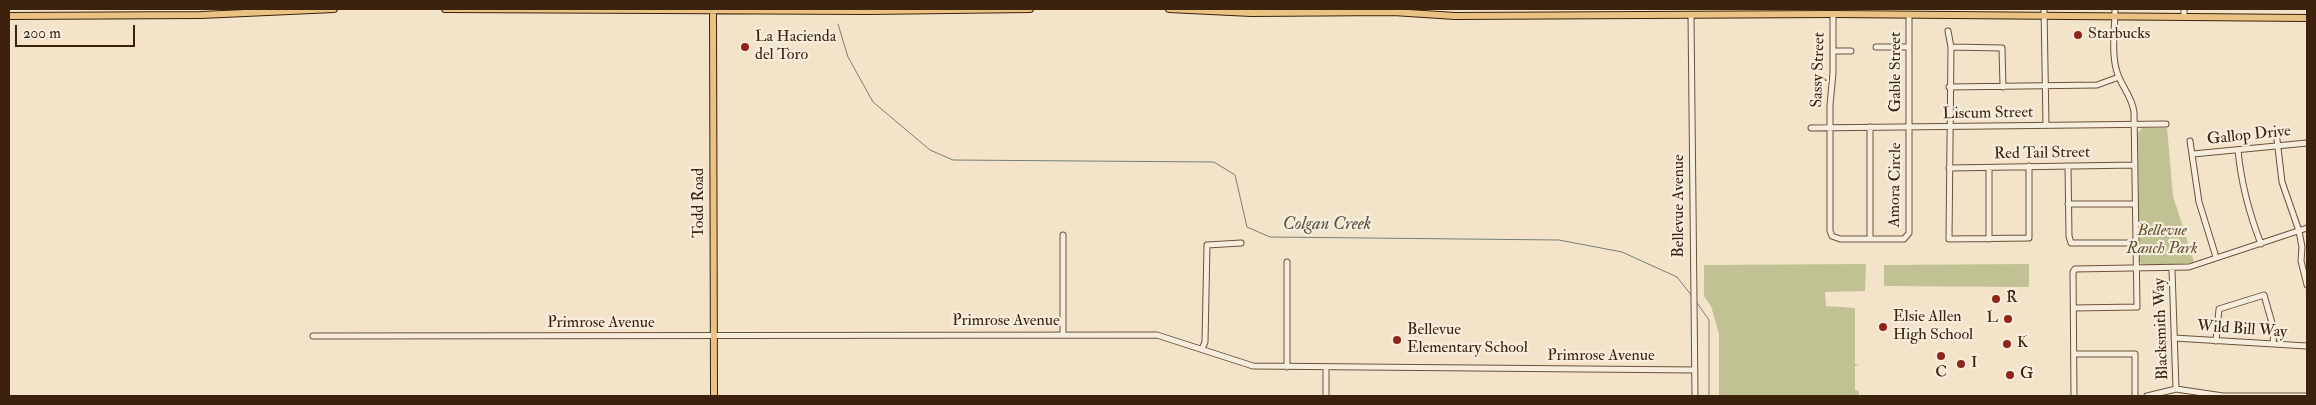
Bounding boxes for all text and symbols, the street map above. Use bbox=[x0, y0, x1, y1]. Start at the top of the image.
scale bar bbox=[18, 15, 138, 47]
text: 200 m bbox=[23, 24, 61, 43]
place label: Starbucks bbox=[2088, 25, 2150, 45]
place label: La Hacienda del Toro bbox=[755, 28, 836, 66]
marker: Starbucks bbox=[2072, 29, 2084, 41]
street label: Sassy Street bbox=[1808, 32, 1830, 108]
street label: Gable Street bbox=[1887, 32, 1907, 112]
marker: La Hacienda del Toro bbox=[739, 41, 751, 53]
street label: Liscum Street bbox=[1943, 104, 2033, 124]
street label: Gallop Drive bbox=[2206, 122, 2292, 150]
street label: Amora Circle bbox=[1886, 142, 1906, 228]
street label: Red Tail Street bbox=[1994, 144, 2090, 164]
street label: Bellevue Avenue bbox=[1670, 154, 1690, 258]
street label: Todd Road bbox=[690, 168, 710, 238]
water label: Colgan Creek bbox=[1283, 214, 1371, 236]
park label: Bellevue Ranch Park bbox=[2126, 222, 2198, 260]
street label: Blacksmith Way bbox=[2151, 277, 2173, 381]
place label: R bbox=[2006, 289, 2017, 309]
marker: R bbox=[1990, 293, 2002, 305]
place label: Elsie Allen High School bbox=[1893, 308, 1973, 346]
place label: L bbox=[1986, 309, 1998, 329]
street label: Primrose Avenue bbox=[952, 312, 1060, 332]
marker: L bbox=[2002, 313, 2014, 325]
street label: Primrose Avenue bbox=[547, 314, 655, 334]
street label: Wild Bill Way bbox=[2196, 317, 2288, 343]
place label: Bellevue Elementary School bbox=[1407, 321, 1528, 359]
marker: Elsie Allen High School bbox=[1877, 321, 1889, 333]
marker: Bellevue Elementary School bbox=[1391, 334, 1403, 346]
place label: K bbox=[2017, 334, 2028, 354]
marker: K bbox=[2001, 338, 2013, 350]
street label: Primrose Avenue bbox=[1547, 347, 1655, 367]
marker: C bbox=[1935, 350, 1947, 362]
place label: I bbox=[1971, 354, 1977, 374]
marker: I bbox=[1955, 358, 1967, 370]
place label: C bbox=[1935, 364, 1947, 384]
place label: G bbox=[2020, 365, 2033, 385]
marker: G bbox=[2004, 369, 2016, 381]

